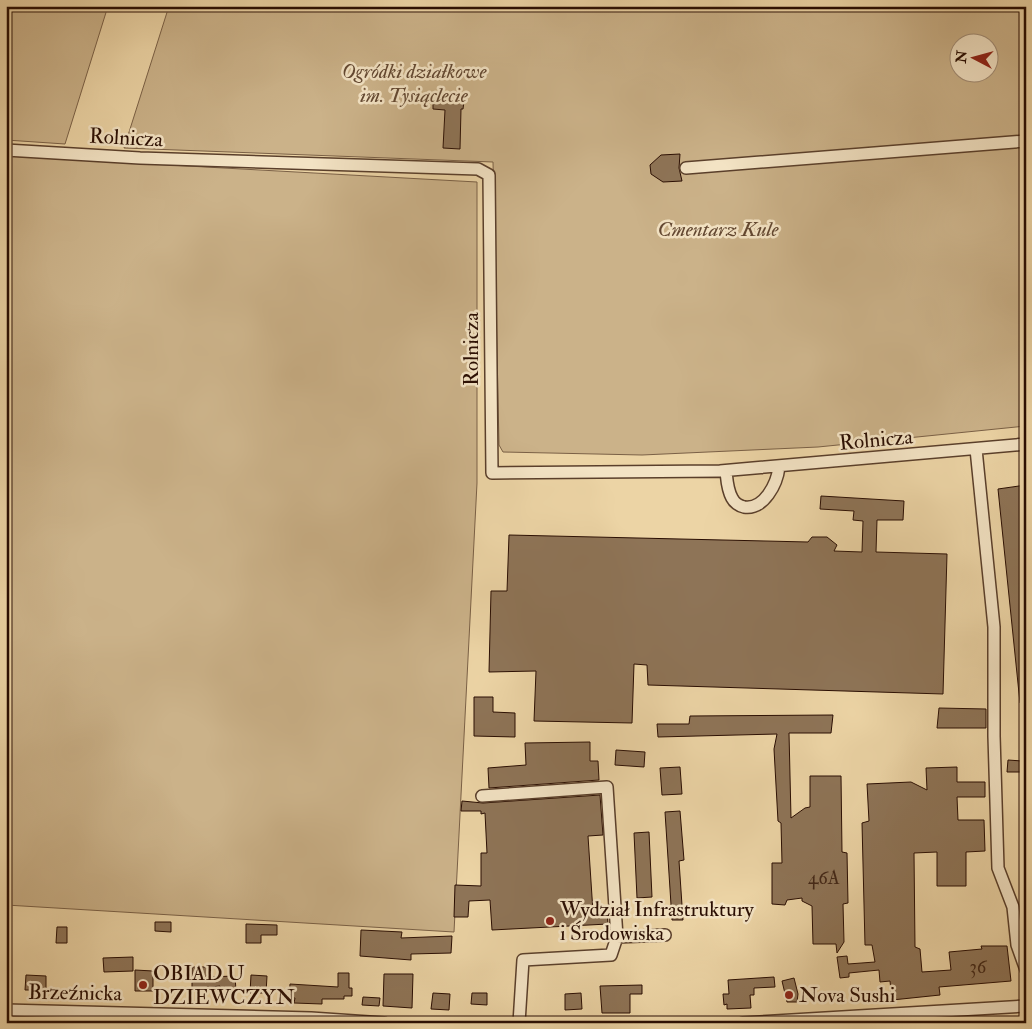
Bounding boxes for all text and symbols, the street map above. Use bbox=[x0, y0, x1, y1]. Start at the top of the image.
north arrow bbox=[950, 32, 1000, 82]
text: N bbox=[952, 49, 971, 65]
park label: Ogródki działkowe im. Tysiąclecie bbox=[342, 58, 487, 109]
street label: Rolnicza bbox=[88, 123, 164, 153]
park label: Cmentarz Kule bbox=[658, 216, 780, 243]
street label: Rolnicza bbox=[458, 312, 485, 386]
street label: Rolnicza bbox=[838, 423, 914, 457]
house number: 46A bbox=[808, 866, 840, 890]
place label: Wydział Infrastruktury i Środowiska bbox=[559, 896, 755, 947]
marker: Wydział Infrastruktury i Środowiska bbox=[544, 915, 556, 927]
house number: 36 bbox=[970, 955, 988, 979]
place label: OBIAD U DZIEWCZYN bbox=[153, 960, 295, 1011]
street label: Brzeźnicka bbox=[28, 979, 123, 1007]
marker: OBIAD U DZIEWCZYN bbox=[137, 979, 149, 991]
place label: Nova Sushi bbox=[799, 982, 896, 1009]
marker: Nova Sushi bbox=[783, 989, 795, 1001]

